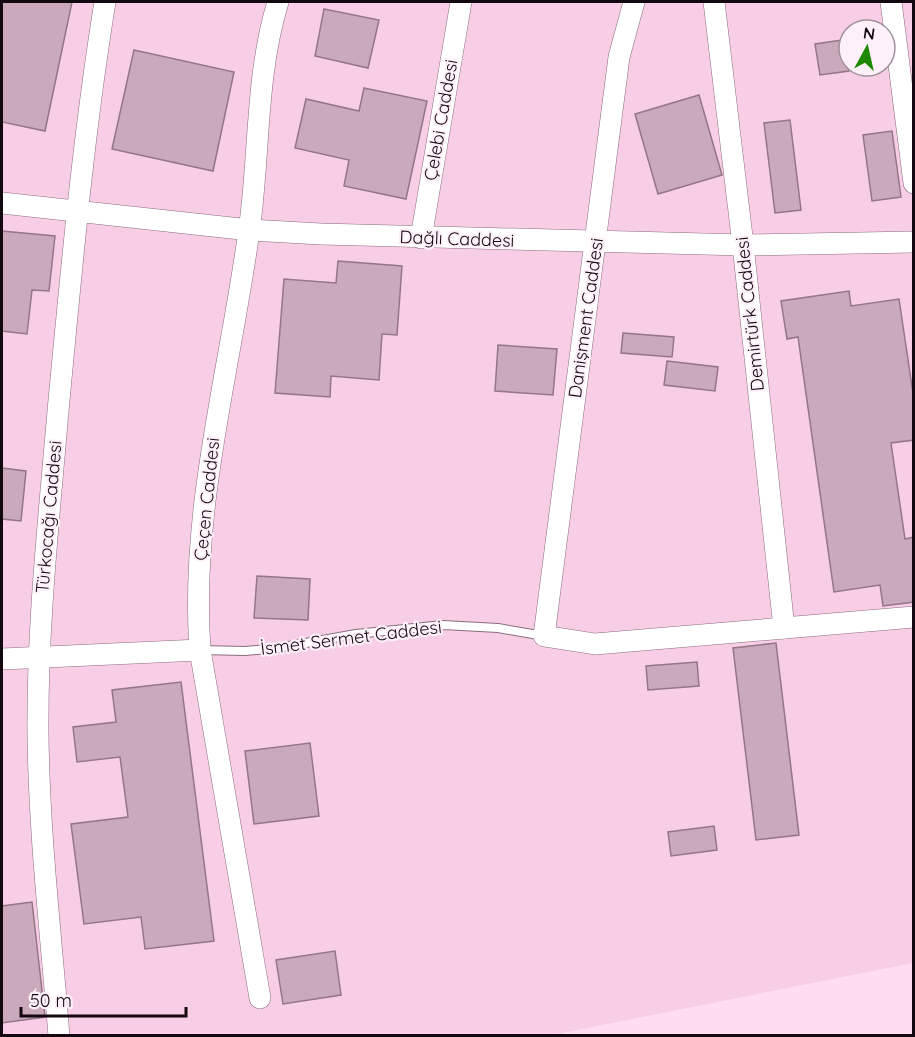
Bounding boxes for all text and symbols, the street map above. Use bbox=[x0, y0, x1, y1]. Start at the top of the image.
north arrow bbox=[837, 18, 897, 78]
text: N bbox=[862, 22, 876, 44]
street label: Çelebi Caddesi bbox=[419, 58, 462, 182]
street label: Dağlı Caddesi bbox=[399, 225, 515, 252]
street label: Danişment Caddesi bbox=[563, 236, 608, 399]
street label: Demirtürk Caddesi bbox=[730, 236, 769, 392]
street label: Çeçen Caddesi bbox=[189, 436, 224, 562]
street label: Türkocağı Caddesi bbox=[30, 440, 67, 594]
street label: İsmet Sermet Caddesi bbox=[259, 615, 443, 660]
scale bar bbox=[21, 980, 186, 1018]
text: 50 m bbox=[30, 989, 72, 1012]

